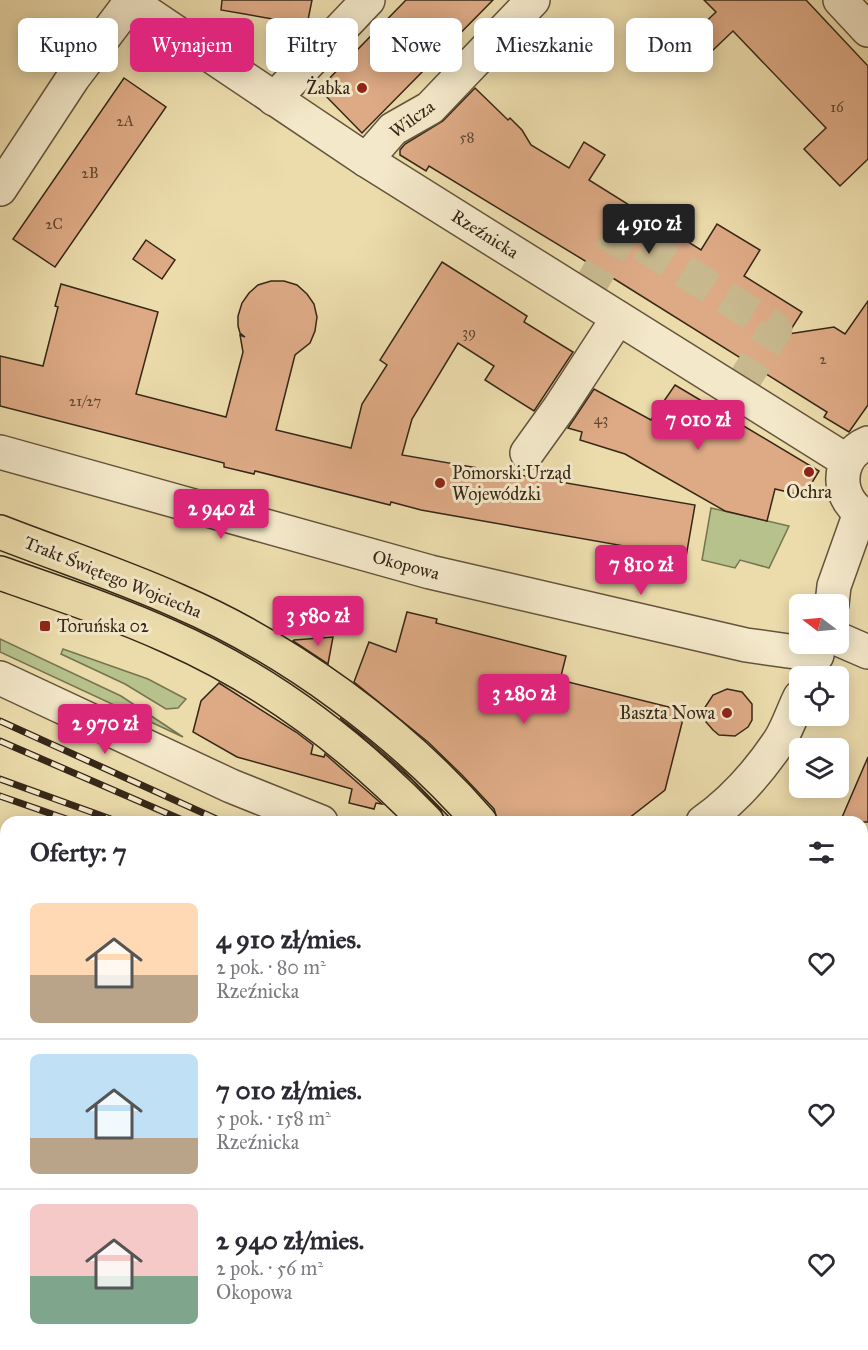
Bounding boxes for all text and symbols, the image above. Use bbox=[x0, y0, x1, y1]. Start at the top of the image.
chip: Kupno bbox=[18, 18, 118, 72]
chip: Wynajem bbox=[130, 18, 254, 72]
chip: Filtry bbox=[266, 18, 358, 72]
chip: Nowe bbox=[370, 18, 462, 72]
chip: Mieszkanie bbox=[474, 18, 614, 72]
chip: Dom bbox=[626, 18, 713, 72]
place label: Żabka bbox=[307, 76, 350, 99]
marker: Żabka bbox=[355, 81, 369, 95]
street label: Wilcza bbox=[385, 95, 439, 143]
house number: 16 bbox=[830, 98, 845, 116]
house number: 2A bbox=[116, 112, 134, 130]
house number: 58 bbox=[460, 128, 474, 146]
house number: 2B bbox=[81, 164, 99, 182]
pin: 4 910 zł bbox=[587, 204, 711, 255]
street label: Rzeźnicka bbox=[447, 205, 523, 263]
text: 4 910 zł bbox=[617, 211, 681, 235]
house number: 2C bbox=[45, 215, 63, 233]
house number: 39 bbox=[462, 323, 476, 341]
house number: 2 bbox=[819, 350, 827, 368]
house number: 21/27 bbox=[69, 392, 101, 410]
pin: 7 010 zł bbox=[636, 400, 760, 451]
text: 7 010 zł bbox=[666, 407, 730, 431]
house number: 43 bbox=[594, 410, 608, 428]
place label: Pomorski Urząd Wojewódzki bbox=[452, 462, 571, 505]
marker: Ochra bbox=[802, 465, 816, 479]
marker: Pomorski Urząd Wojewódzki bbox=[433, 476, 447, 490]
place label: Ochra bbox=[786, 481, 832, 503]
pin: 2 940 zł bbox=[159, 489, 283, 540]
text: 2 940 zł bbox=[188, 496, 254, 520]
street label: Trakt Świętego Wojciecha bbox=[21, 529, 206, 624]
pin: 7 810 zł bbox=[579, 545, 703, 596]
street label: Okopowa bbox=[370, 546, 442, 585]
text: 7 810 zł bbox=[609, 552, 673, 576]
north arrow bbox=[789, 594, 849, 654]
map controls bbox=[789, 594, 849, 798]
pin: 3 580 zł bbox=[256, 596, 380, 647]
text: 3 580 zł bbox=[287, 603, 349, 627]
place label: Toruńska 02 bbox=[57, 615, 149, 637]
marker: Toruńska 02 bbox=[38, 619, 52, 633]
button: locate bbox=[789, 666, 849, 726]
pin: 3 280 zł bbox=[462, 674, 586, 725]
text: 3 280 zł bbox=[492, 681, 556, 705]
place label: Baszta Nowa bbox=[619, 702, 715, 724]
pin: 2 970 zł bbox=[43, 704, 167, 755]
marker: Baszta Nowa bbox=[720, 706, 734, 720]
text: 2 970 zł bbox=[72, 711, 138, 735]
button: layers bbox=[789, 738, 849, 798]
text: Oferty: 7 bbox=[30, 836, 127, 868]
icon: filters bbox=[805, 836, 838, 869]
text: 4 910 zł/mies. bbox=[216, 923, 361, 955]
icon: home bbox=[78, 927, 150, 999]
icon: heart bbox=[805, 947, 838, 980]
text: 2 pok. · 80 m² bbox=[216, 955, 326, 979]
text: Rzeźnicka bbox=[216, 979, 299, 1003]
text: 7 010 zł/mies. bbox=[216, 1074, 362, 1106]
icon: home bbox=[78, 1078, 150, 1150]
icon: heart bbox=[805, 1098, 838, 1131]
text: 5 pok. · 158 m² bbox=[216, 1106, 331, 1130]
text: Rzeźnicka bbox=[216, 1130, 299, 1154]
text: 2 940 zł/mies. bbox=[216, 1224, 364, 1256]
icon: home bbox=[78, 1228, 150, 1300]
icon: heart bbox=[805, 1248, 838, 1281]
text: 2 pok. · 56 m² bbox=[216, 1256, 323, 1280]
text: Okopowa bbox=[216, 1280, 292, 1304]

